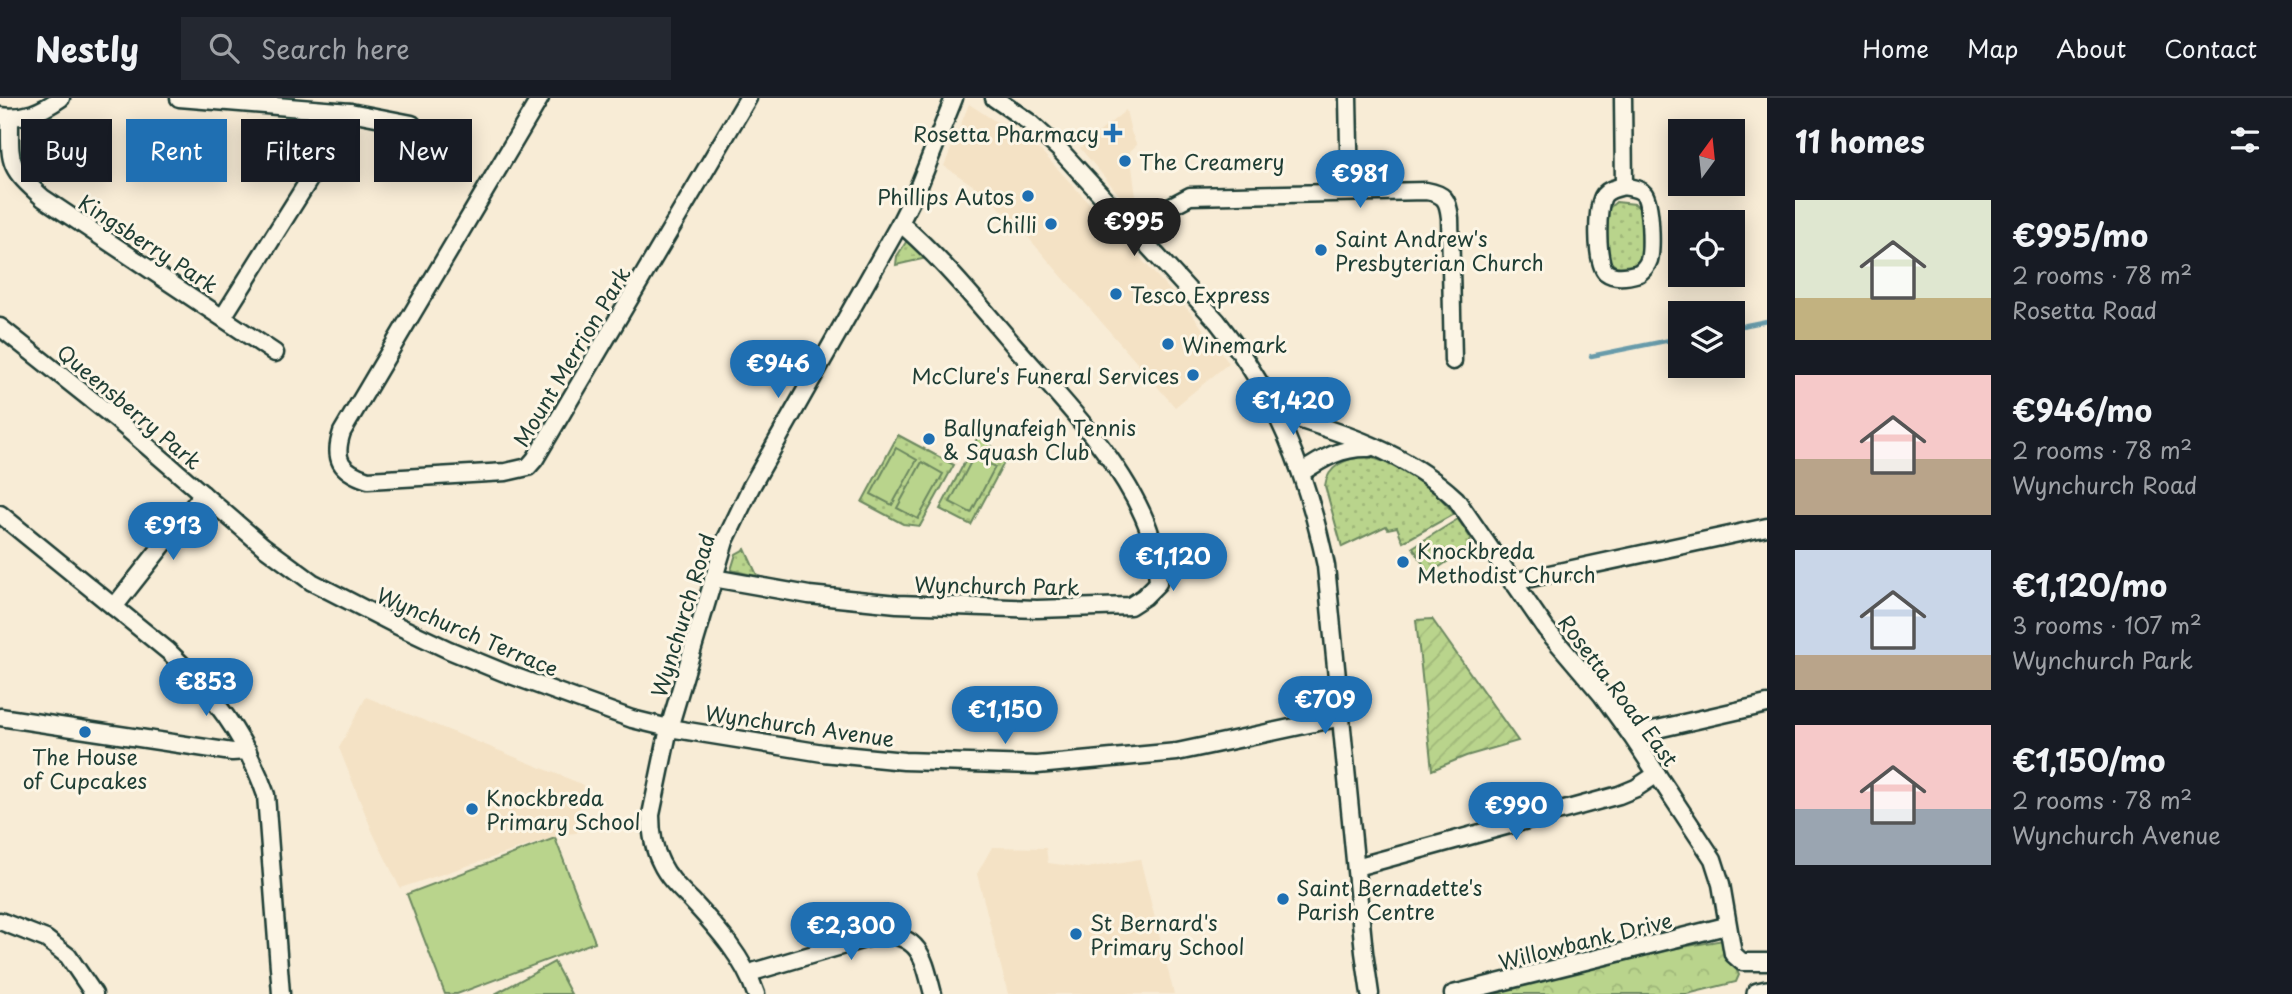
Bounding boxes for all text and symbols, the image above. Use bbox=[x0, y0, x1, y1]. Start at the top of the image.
search box bbox=[181, 17, 671, 80]
text: Nestly bbox=[35, 23, 139, 73]
icon: search bbox=[205, 29, 243, 67]
text: Search here bbox=[261, 29, 410, 68]
text: Home bbox=[1862, 30, 1929, 66]
text: Map bbox=[1967, 30, 2018, 66]
text: About bbox=[2056, 30, 2126, 66]
text: Contact bbox=[2164, 30, 2257, 66]
place label: Rosetta Pharmacy bbox=[913, 117, 1099, 149]
text: 11 homes bbox=[1795, 118, 1925, 163]
chip: Buy bbox=[21, 119, 112, 182]
chip: Rent bbox=[126, 119, 227, 182]
chip: Filters bbox=[241, 119, 360, 182]
chip: New bbox=[374, 119, 472, 182]
north arrow bbox=[1668, 119, 1745, 196]
map controls bbox=[1668, 119, 1745, 378]
icon: filters bbox=[2226, 121, 2264, 159]
marker: Rosetta Pharmacy bbox=[1105, 125, 1121, 141]
place label: The Creamery bbox=[1139, 145, 1285, 177]
pin: €981 bbox=[1319, 150, 1401, 210]
marker: The Creamery bbox=[1117, 153, 1133, 169]
text: €981 bbox=[1332, 155, 1388, 190]
place label: Phillips Autos bbox=[877, 180, 1014, 212]
street label: Kingsberry Park bbox=[73, 186, 225, 300]
marker: Phillips Autos bbox=[1020, 188, 1036, 204]
pin: €995 bbox=[1093, 198, 1175, 258]
text: €995 bbox=[1104, 203, 1164, 238]
place label: Chilli bbox=[986, 208, 1037, 240]
button: locate bbox=[1668, 210, 1745, 287]
text: €995/mo bbox=[2012, 212, 2148, 257]
marker: Chilli bbox=[1043, 216, 1059, 232]
place label: Saint Andrew's Presbyterian Church bbox=[1335, 222, 1544, 278]
icon: home bbox=[1851, 228, 1935, 312]
marker: Saint Andrew's Presbyterian Church bbox=[1313, 242, 1329, 258]
text: 2 rooms · 78 m² bbox=[2012, 257, 2192, 292]
street label: Mount Merrion Park bbox=[504, 260, 638, 452]
place label: Tesco Express bbox=[1130, 278, 1270, 310]
marker: Tesco Express bbox=[1108, 286, 1124, 302]
text: Rosetta Road bbox=[2012, 292, 2157, 327]
button: layers bbox=[1668, 301, 1745, 378]
place label: Winemark bbox=[1182, 328, 1287, 360]
street label: Queensberry Park bbox=[51, 336, 210, 476]
marker: Winemark bbox=[1160, 336, 1176, 352]
pin: €946 bbox=[737, 341, 819, 400]
text: €946 bbox=[746, 345, 810, 380]
place label: McClure's Funeral Services bbox=[912, 359, 1179, 391]
marker: McClure's Funeral Services bbox=[1185, 367, 1201, 383]
pin: €1,420 bbox=[1236, 378, 1350, 437]
text: €1,420 bbox=[1252, 382, 1334, 417]
text: €946/mo bbox=[2012, 387, 2152, 432]
icon: home bbox=[1851, 403, 1935, 487]
place label: Ballynafeigh Tennis & Squash Club bbox=[943, 411, 1136, 467]
marker: Ballynafeigh Tennis & Squash Club bbox=[921, 431, 937, 447]
text: 2 rooms · 78 m² bbox=[2012, 432, 2192, 467]
text: Wynchurch Road bbox=[2012, 467, 2198, 502]
pin: €913 bbox=[132, 503, 214, 562]
text: €913 bbox=[144, 507, 202, 542]
street label: Wynchurch Road bbox=[642, 529, 722, 701]
pin: €1,120 bbox=[1116, 533, 1230, 593]
place label: Knockbreda Methodist Church bbox=[1417, 534, 1596, 590]
text: €1,120 bbox=[1135, 538, 1211, 573]
marker: Knockbreda Methodist Church bbox=[1395, 554, 1411, 570]
text: €1,120/mo bbox=[2012, 562, 2167, 607]
street label: Wynchurch Park bbox=[914, 568, 1080, 602]
street label: Wynchurch Terrace bbox=[372, 578, 564, 684]
icon: home bbox=[1851, 578, 1935, 662]
street label: Rosetta Road East bbox=[1551, 607, 1687, 773]
text: 3 rooms · 107 m² bbox=[2012, 607, 2202, 642]
text: Wynchurch Park bbox=[2012, 642, 2193, 677]
pin: €853 bbox=[165, 658, 247, 718]
text: €853 bbox=[175, 663, 237, 698]
pin: €709 bbox=[1284, 676, 1366, 736]
text: €709 bbox=[1294, 681, 1356, 716]
pin: €1,150 bbox=[948, 686, 1062, 746]
text: €1,150 bbox=[968, 691, 1042, 726]
street label: Wynchurch Avenue bbox=[703, 696, 897, 754]
marker: The House of Cupcakes bbox=[77, 724, 93, 740]
text: €1,150/mo bbox=[2012, 737, 2165, 782]
place label: The House of Cupcakes bbox=[23, 740, 147, 796]
icon: home bbox=[1851, 753, 1935, 837]
place label: Knockbreda Primary School bbox=[486, 781, 641, 837]
pin: €990 bbox=[1475, 782, 1557, 842]
text: 2 rooms · 78 m² bbox=[2012, 782, 2192, 817]
text: €990 bbox=[1484, 787, 1548, 822]
marker: Knockbreda Primary School bbox=[464, 801, 480, 817]
text: Wynchurch Avenue bbox=[2012, 817, 2221, 852]
place label: Saint Bernadette's Parish Centre bbox=[1297, 871, 1482, 927]
marker: Saint Bernadette's Parish Centre bbox=[1275, 891, 1291, 907]
pin: €2,300 bbox=[794, 902, 908, 962]
street label: Willowbank Drive bbox=[1495, 903, 1675, 977]
place label: St Bernard's Primary School bbox=[1090, 906, 1245, 962]
text: €2,300 bbox=[807, 907, 895, 942]
marker: St Bernard's Primary School bbox=[1068, 926, 1084, 942]

